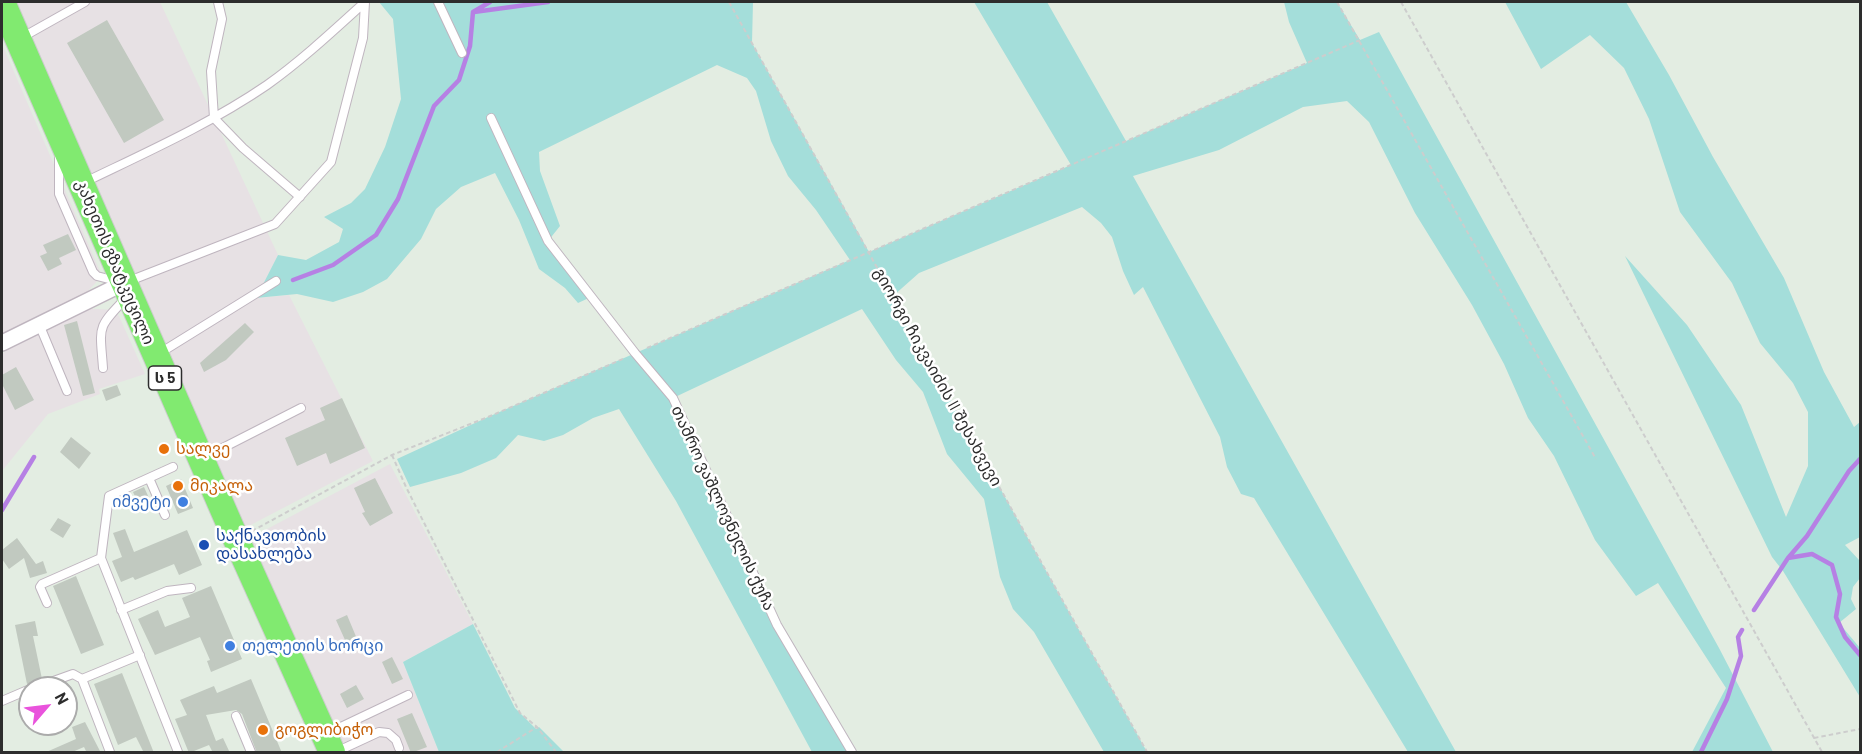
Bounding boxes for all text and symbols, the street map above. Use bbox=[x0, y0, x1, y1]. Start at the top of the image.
street label: კახეთის გზატკეცილი bbox=[71, 177, 159, 347]
street label: გიორგი ჩიკვაიძის II შესახვევი bbox=[870, 264, 1006, 490]
road number: ს 5 bbox=[148, 366, 182, 390]
street label: თამრო ვაშლოვნელის ქუჩა bbox=[667, 403, 779, 613]
place label: სალვე bbox=[176, 439, 230, 459]
marker: სალვე bbox=[157, 442, 171, 456]
place label: მიკალა bbox=[190, 476, 253, 496]
marker: მიკალა bbox=[171, 479, 185, 493]
place label: იმვეტი bbox=[112, 492, 171, 512]
marker: იმვეტი bbox=[176, 495, 190, 509]
place label: საქნავთობის დასახლება bbox=[216, 526, 326, 564]
marker: საქნავთობის დასახლება bbox=[197, 538, 211, 552]
place label: თელეთის ხორცი bbox=[242, 636, 383, 656]
marker: თელეთის ხორცი bbox=[223, 639, 237, 653]
north arrow bbox=[18, 676, 78, 736]
text: N bbox=[52, 689, 73, 707]
place label: გოგლიბიჭო bbox=[275, 720, 373, 740]
marker: გოგლიბიჭო bbox=[256, 723, 270, 737]

